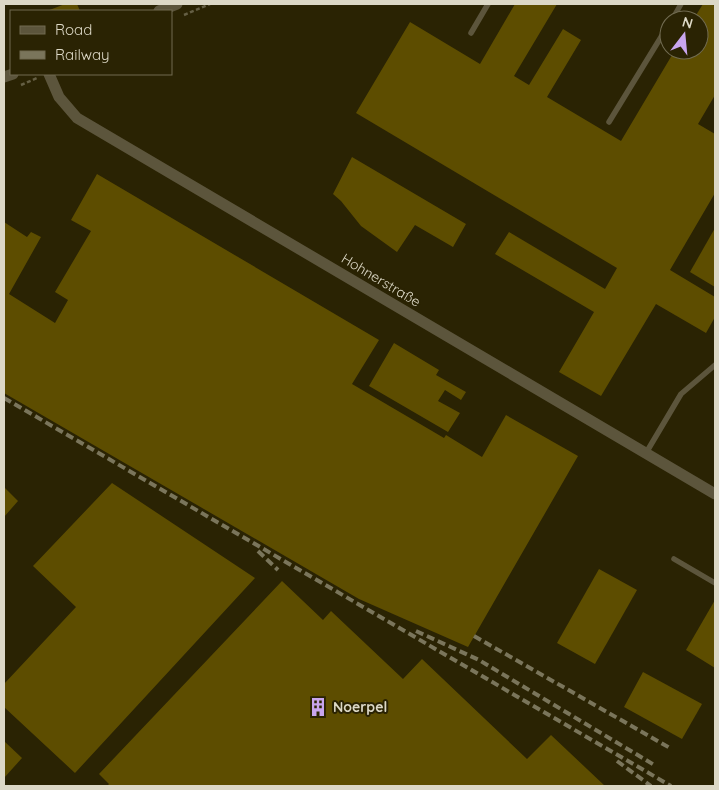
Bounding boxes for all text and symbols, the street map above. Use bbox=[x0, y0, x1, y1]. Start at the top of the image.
legend bbox=[10, 10, 172, 75]
north arrow bbox=[659, 10, 709, 60]
text: N bbox=[680, 12, 695, 33]
text: Road bbox=[55, 20, 92, 39]
text: Railway bbox=[55, 45, 110, 64]
street label: Hohnerstraße bbox=[338, 249, 424, 311]
building icon: Noerpel bbox=[307, 696, 329, 718]
place label: Noerpel bbox=[333, 698, 387, 716]

